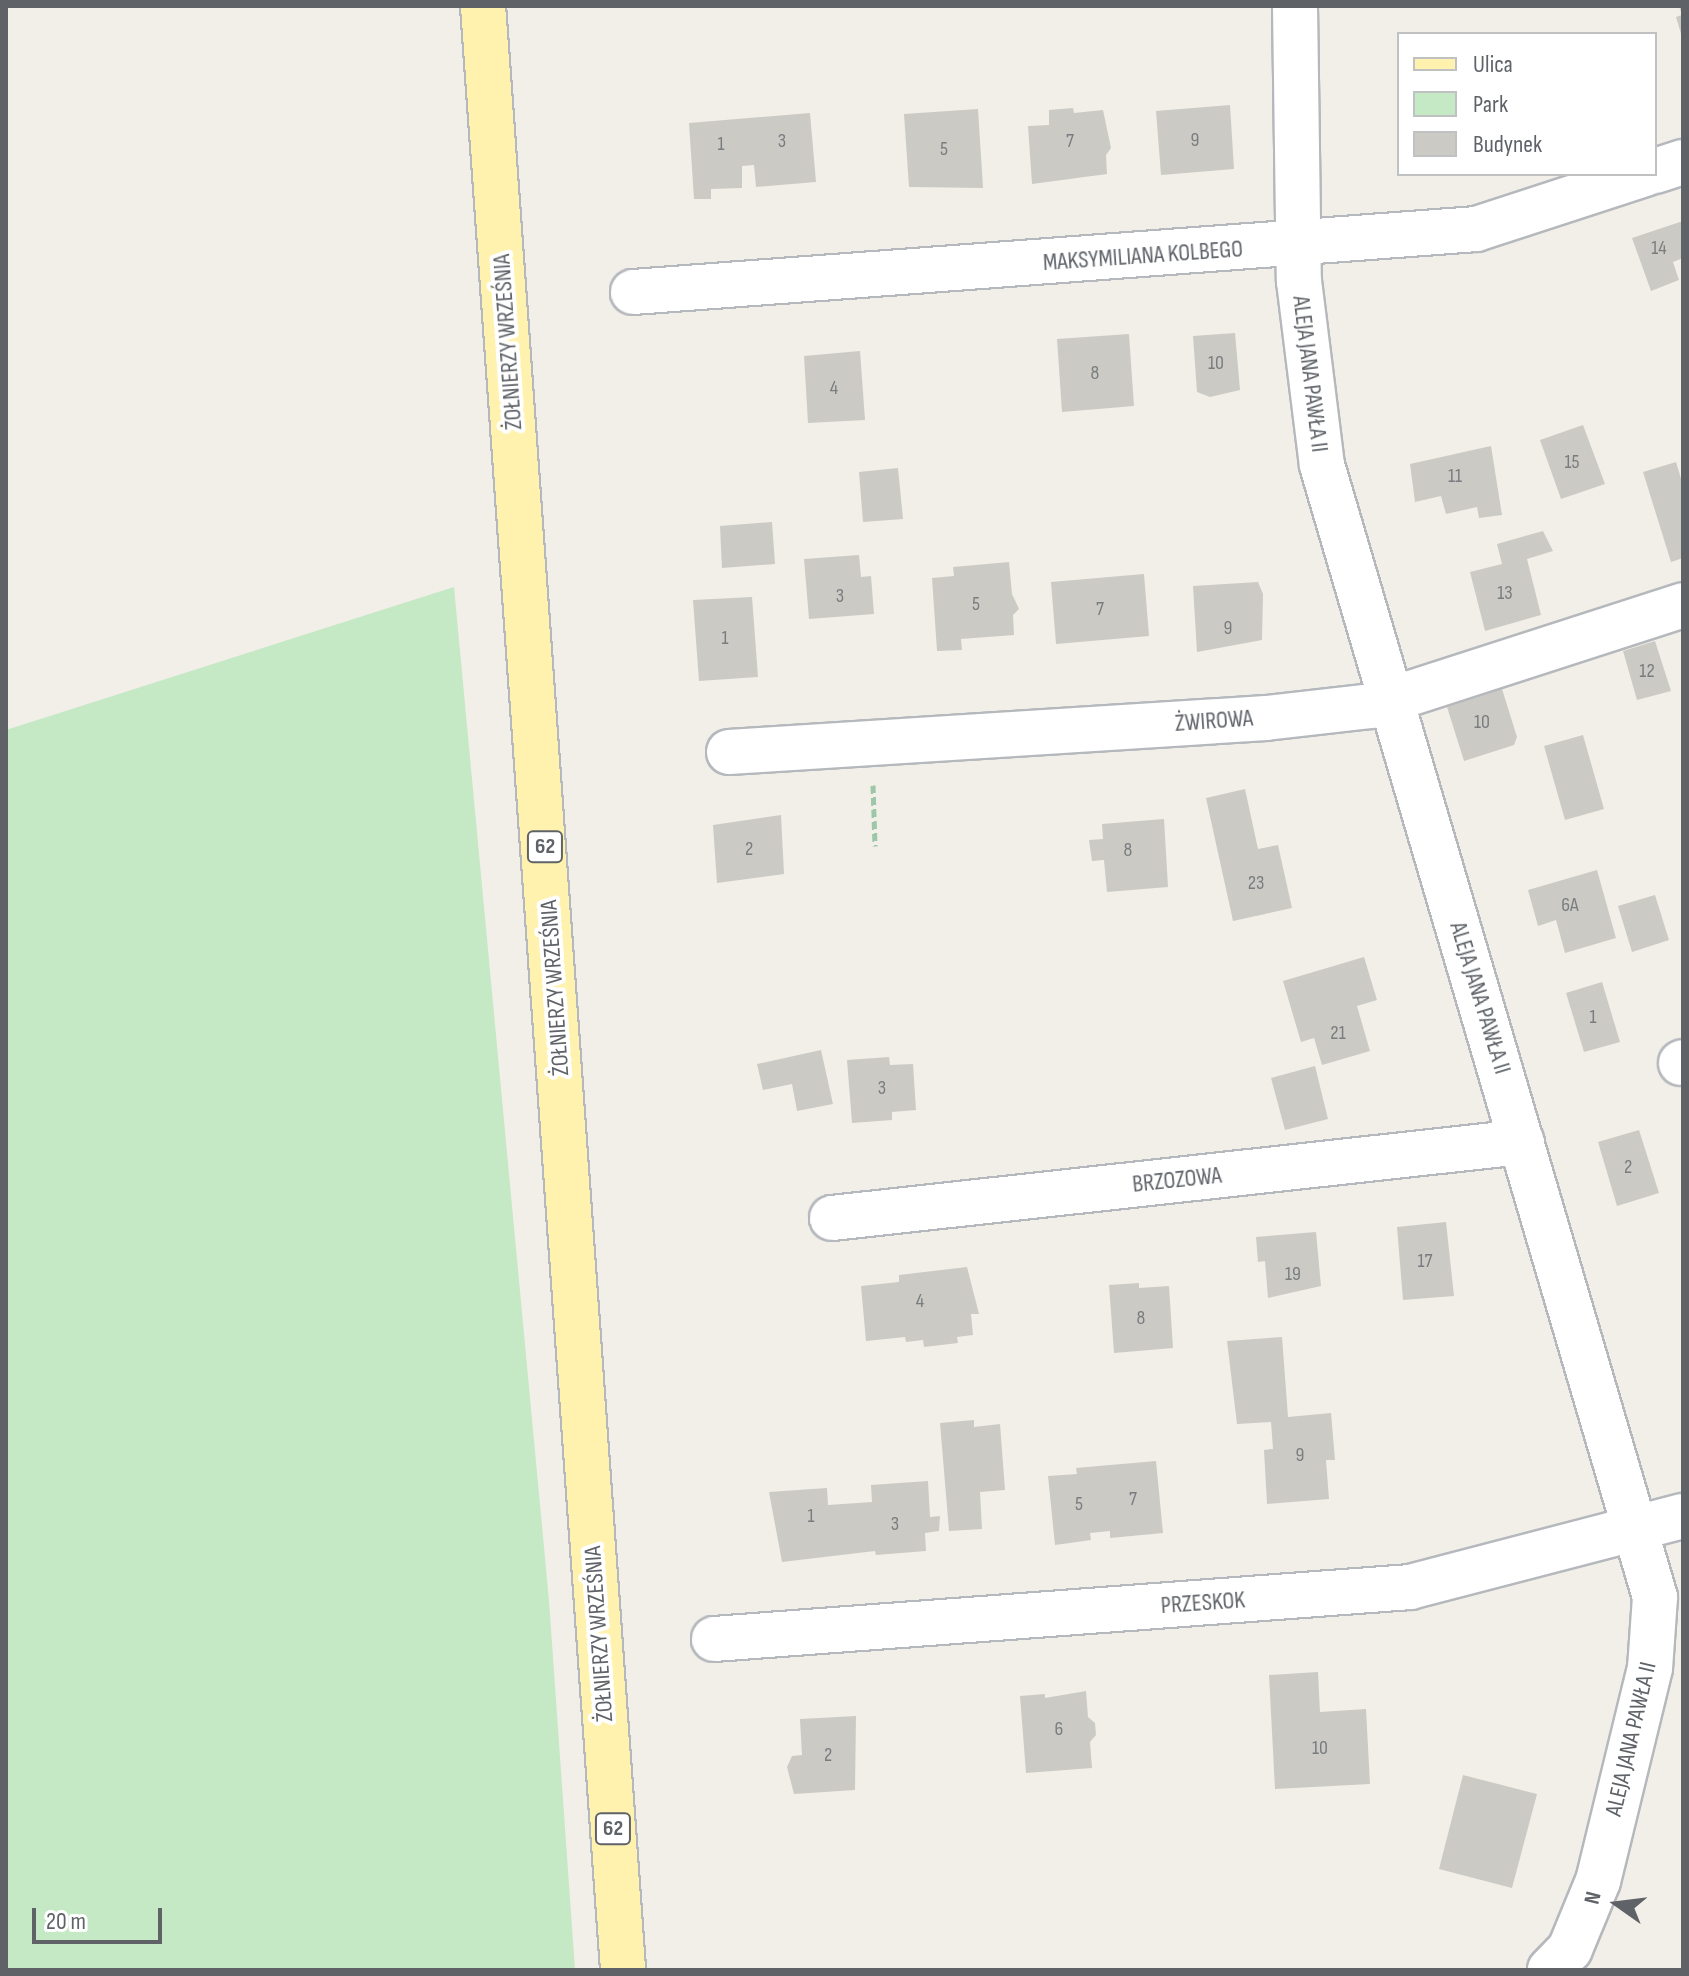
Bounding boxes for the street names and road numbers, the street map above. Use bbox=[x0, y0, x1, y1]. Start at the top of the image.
street label: MAKSYMILIANA KOLBEGO bbox=[1042, 235, 1244, 277]
street label: ŻOŁNIERZY WRZEŚNIA bbox=[487, 253, 529, 431]
street label: ALEJA JANA PAWŁA II bbox=[1286, 294, 1334, 454]
street label: ŻWIROWA bbox=[1174, 704, 1254, 738]
road number: 62 bbox=[525, 829, 565, 865]
street label: ŻOŁNIERZY WRZEŚNIA bbox=[534, 899, 576, 1077]
street label: ALEJA JANA PAWŁA II bbox=[1443, 919, 1517, 1077]
street label: BRZOZOWA bbox=[1131, 1161, 1223, 1199]
street label: ŻOŁNIERZY WRZEŚNIA bbox=[578, 1545, 620, 1723]
street label: PRZESKOK bbox=[1160, 1586, 1246, 1620]
street label: ALEJA JANA PAWŁA II bbox=[1599, 1659, 1663, 1819]
road number: 62 bbox=[593, 1811, 633, 1847]

